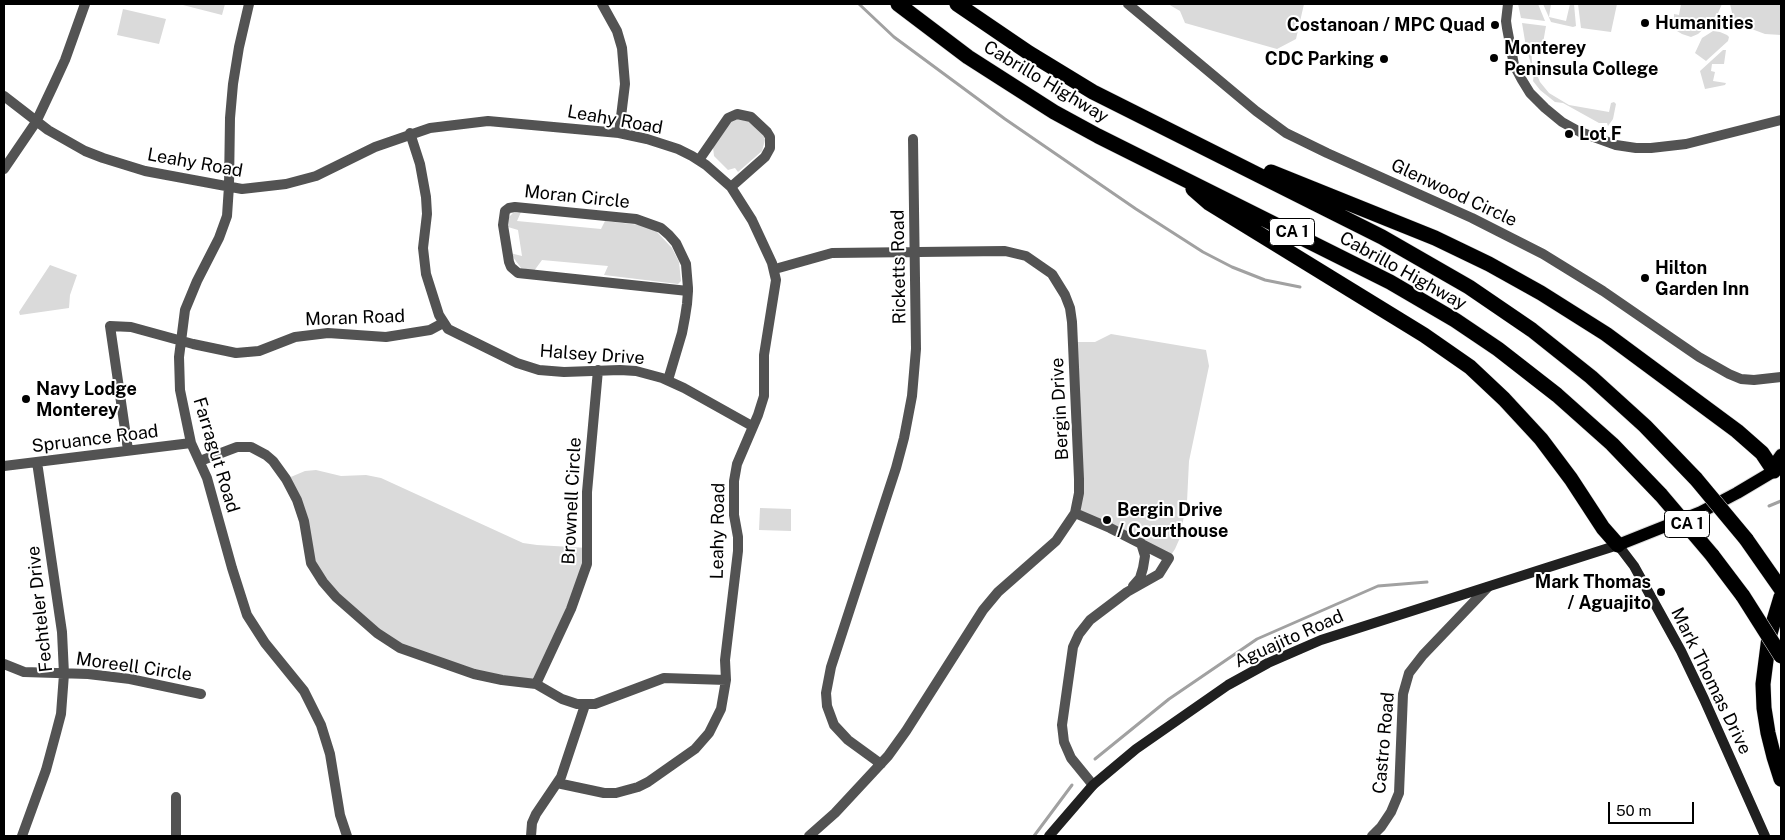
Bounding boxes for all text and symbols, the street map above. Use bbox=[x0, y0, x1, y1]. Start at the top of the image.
place label: Humanities bbox=[1655, 12, 1753, 34]
place label: Costanoan / MPC Quad bbox=[1287, 14, 1485, 36]
marker: Humanities bbox=[1639, 17, 1651, 29]
marker: Costanoan / MPC Quad bbox=[1489, 19, 1501, 31]
street label: Cabrillo Highway bbox=[980, 36, 1112, 128]
place label: Monterey Peninsula College bbox=[1504, 37, 1658, 80]
place label: CDC Parking bbox=[1265, 48, 1374, 70]
marker: Monterey Peninsula College bbox=[1488, 52, 1500, 64]
marker: CDC Parking bbox=[1378, 53, 1390, 65]
street label: Leahy Road bbox=[565, 101, 665, 139]
place label: Lot F bbox=[1579, 123, 1622, 145]
marker: Lot F bbox=[1563, 128, 1575, 140]
street label: Leahy Road bbox=[145, 144, 245, 182]
street label: Glenwood Circle bbox=[1388, 154, 1520, 232]
street label: Moran Circle bbox=[523, 181, 631, 213]
street label: Ricketts Road bbox=[887, 209, 911, 325]
road number: CA 1 bbox=[1270, 218, 1314, 246]
street label: Cabrillo Highway bbox=[1336, 227, 1470, 315]
place label: Hilton Garden Inn bbox=[1655, 257, 1749, 300]
marker: Hilton Garden Inn bbox=[1639, 272, 1651, 284]
street label: Moran Road bbox=[305, 305, 405, 331]
street label: Halsey Drive bbox=[539, 341, 645, 369]
street label: Bergin Drive bbox=[1047, 357, 1073, 461]
place label: Navy Lodge Monterey bbox=[36, 378, 137, 420]
marker: Navy Lodge Monterey bbox=[20, 393, 32, 405]
street label: Farragut Road bbox=[188, 395, 244, 515]
street label: Spruance Road bbox=[30, 421, 160, 457]
street label: Brownell Circle bbox=[558, 437, 586, 565]
street label: Leahy Road bbox=[706, 482, 730, 580]
place label: Bergin Drive / Courthouse bbox=[1117, 499, 1228, 542]
road number: CA 1 bbox=[1664, 510, 1710, 538]
marker: Bergin Drive / Courthouse bbox=[1101, 514, 1113, 526]
street label: Fechteler Drive bbox=[23, 545, 57, 673]
place label: Mark Thomas / Aguajito bbox=[1535, 571, 1651, 614]
marker: Mark Thomas / Aguajito bbox=[1655, 586, 1667, 598]
street label: Mark Thomas Drive bbox=[1666, 604, 1756, 758]
street label: Aguajito Road bbox=[1231, 605, 1347, 673]
street label: Moreell Circle bbox=[75, 648, 193, 686]
street label: Castro Road bbox=[1369, 691, 1399, 795]
scale bar bbox=[1610, 792, 1696, 824]
text: 50 m bbox=[1616, 802, 1651, 819]

